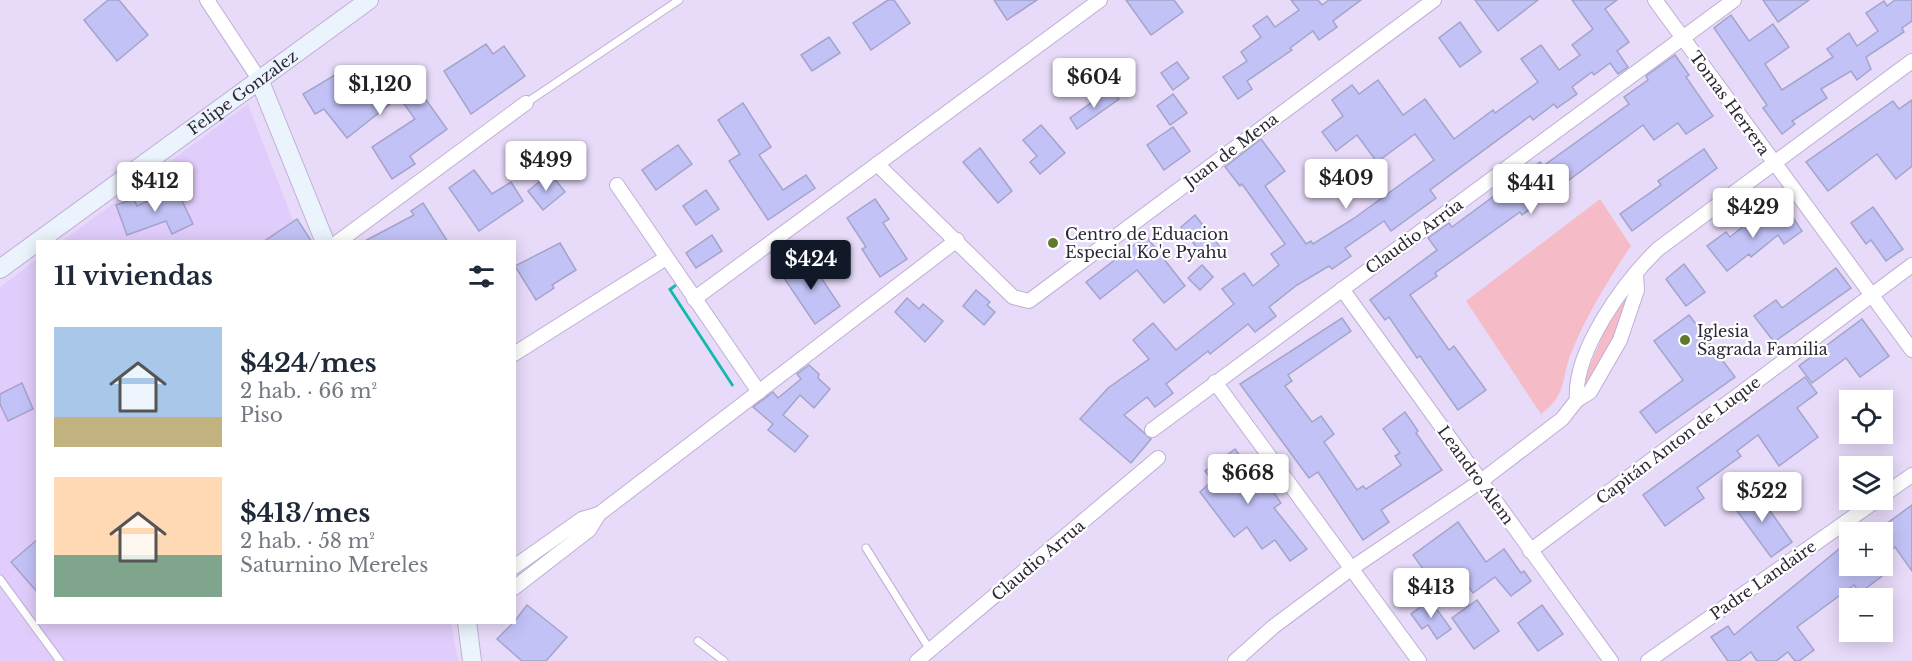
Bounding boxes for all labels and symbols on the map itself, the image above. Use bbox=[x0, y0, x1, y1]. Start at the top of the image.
street label: Felipe Gonzalez bbox=[184, 46, 301, 139]
street label: Tomas Herrera bbox=[1686, 47, 1775, 159]
pin: $604 bbox=[1058, 58, 1130, 109]
pin: $1,120 bbox=[331, 65, 429, 116]
street label: Juan de Mena bbox=[1179, 108, 1282, 193]
pin: $499 bbox=[510, 141, 582, 192]
pin: $409 bbox=[1310, 159, 1382, 210]
pin: $412 bbox=[119, 162, 191, 213]
pin: $441 bbox=[1495, 164, 1567, 215]
pin: $429 bbox=[1717, 188, 1789, 239]
street label: Claudio Arrúa bbox=[1361, 194, 1467, 278]
place label: Centro de Eduacion Especial Ko'e Pyahu bbox=[1065, 224, 1229, 262]
marker: Centro de Eduacion Especial Ko'e Pyahu bbox=[1046, 236, 1060, 250]
pin: $424 bbox=[775, 240, 847, 291]
place label: Iglesia Sagrada Familia bbox=[1697, 321, 1828, 359]
marker: Iglesia Sagrada Familia bbox=[1678, 333, 1692, 347]
street label: Capitán Anton de Luque bbox=[1592, 372, 1764, 508]
street label: Leandro Alem bbox=[1433, 422, 1519, 528]
pin: $668 bbox=[1212, 454, 1284, 505]
pin: $522 bbox=[1726, 472, 1798, 523]
street label: Claudio Arrua bbox=[987, 515, 1089, 605]
street label: Padre Landaire bbox=[1706, 536, 1820, 624]
pin: $413 bbox=[1395, 568, 1467, 619]

